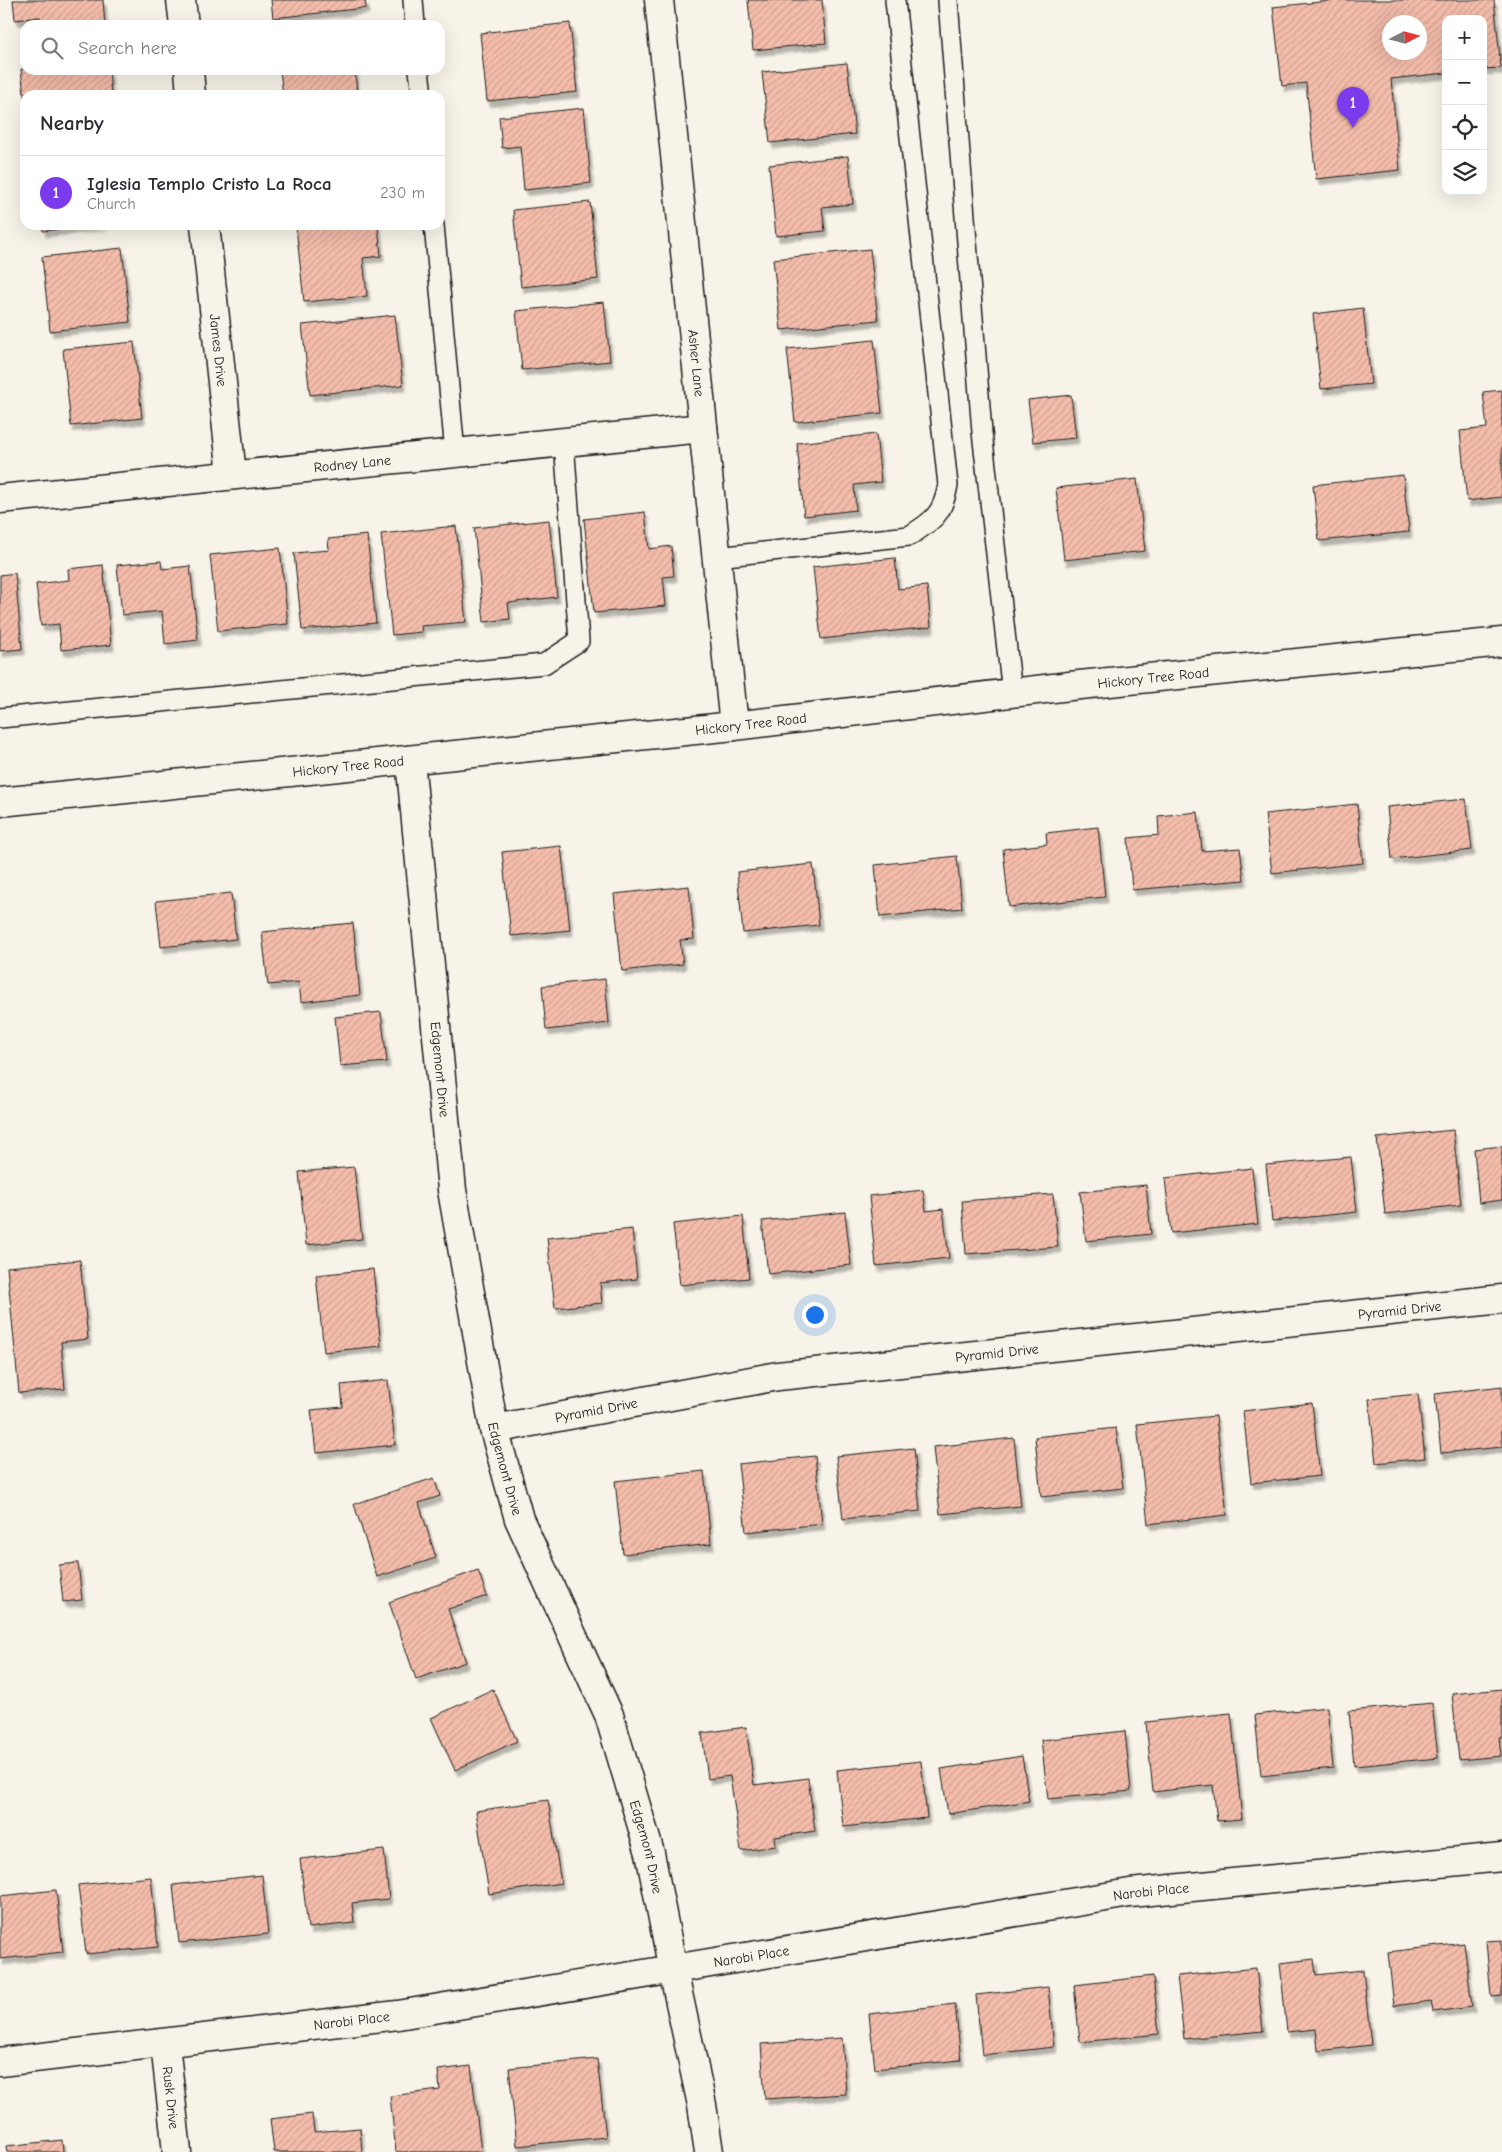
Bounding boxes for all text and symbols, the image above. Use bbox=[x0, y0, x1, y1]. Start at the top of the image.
north arrow bbox=[1382, 15, 1427, 60]
map controls bbox=[1442, 15, 1487, 195]
button: + bbox=[1442, 15, 1487, 60]
search box bbox=[20, 20, 445, 75]
icon: search bbox=[38, 34, 66, 62]
text: Search here bbox=[78, 37, 177, 59]
button: − bbox=[1442, 60, 1487, 105]
pin: 1 bbox=[1337, 87, 1369, 128]
button: locate bbox=[1442, 105, 1487, 150]
text: Nearby bbox=[40, 111, 104, 135]
button: layers bbox=[1442, 150, 1487, 195]
text: Iglesia Templo Cristo La Roca bbox=[87, 173, 332, 195]
text: 1 bbox=[53, 184, 59, 202]
text: 230 m bbox=[380, 184, 425, 202]
text: Church bbox=[87, 195, 136, 213]
street label: James Drive bbox=[206, 313, 231, 387]
street label: Asher Lane bbox=[685, 329, 708, 398]
street label: Rodney Lane bbox=[313, 451, 392, 476]
street label: Hickory Tree Road bbox=[1097, 663, 1210, 692]
street label: Hickory Tree Road bbox=[694, 709, 808, 738]
street label: Hickory Tree Road bbox=[292, 752, 405, 780]
street label: Edgemont Drive bbox=[427, 1021, 453, 1118]
street label: Pyramid Drive bbox=[1357, 1297, 1442, 1323]
your location bbox=[802, 1302, 828, 1328]
street label: Pyramid Drive bbox=[954, 1340, 1039, 1366]
street label: Pyramid Drive bbox=[554, 1394, 639, 1426]
street label: Edgemont Drive bbox=[484, 1421, 526, 1517]
street label: Edgemont Drive bbox=[626, 1798, 666, 1895]
street label: Narobi Place bbox=[1112, 1879, 1190, 1904]
street label: Narobi Place bbox=[712, 1941, 790, 1971]
street label: Narobi Place bbox=[313, 2008, 391, 2033]
street label: Rusk Drive bbox=[159, 2065, 183, 2130]

